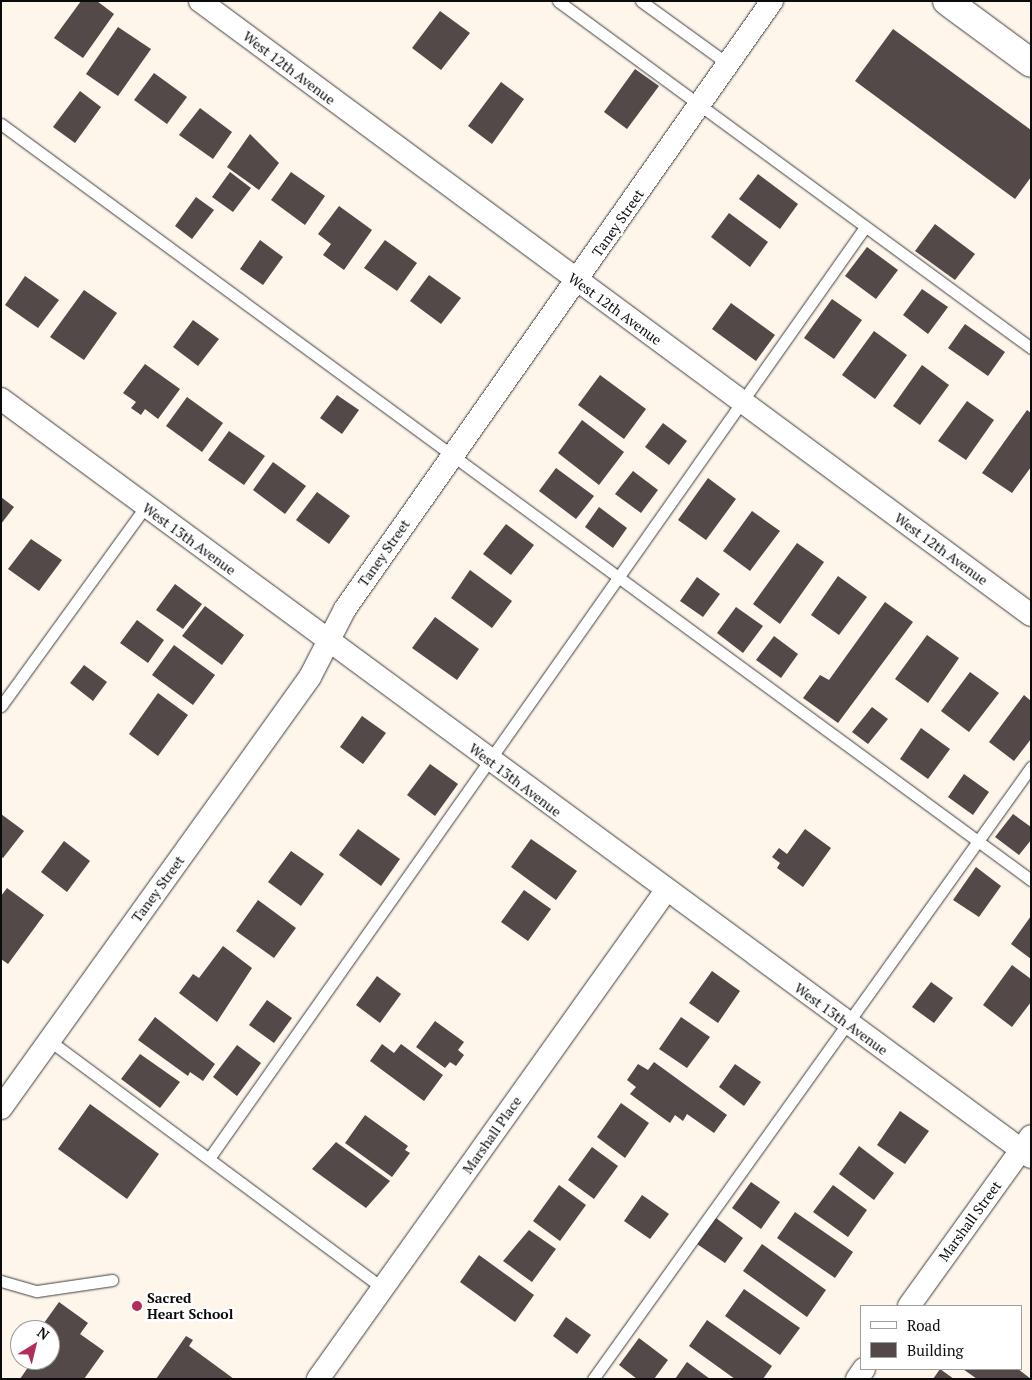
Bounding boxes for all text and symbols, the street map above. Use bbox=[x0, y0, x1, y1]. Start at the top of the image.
street label: West 12th Avenue bbox=[239, 28, 339, 108]
street label: Taney Street bbox=[589, 186, 647, 260]
street label: West 12th Avenue bbox=[565, 269, 665, 349]
street label: West 13th Avenue bbox=[139, 499, 239, 579]
street label: West 12th Avenue bbox=[891, 509, 991, 589]
street label: Taney Street bbox=[355, 516, 413, 590]
street label: West 13th Avenue bbox=[465, 740, 565, 820]
street label: Taney Street bbox=[128, 852, 188, 926]
street label: West 13th Avenue bbox=[791, 979, 891, 1059]
street label: Marshall Place bbox=[459, 1093, 525, 1177]
street label: Marshall Street bbox=[935, 1178, 1005, 1264]
place label: Sacred Heart School bbox=[147, 1290, 233, 1322]
marker: Sacred Heart School bbox=[131, 1300, 143, 1312]
legend bbox=[860, 1305, 1022, 1370]
text: Road bbox=[907, 1315, 940, 1335]
north arrow bbox=[10, 1320, 60, 1370]
text: N bbox=[34, 1322, 53, 1344]
text: Building bbox=[907, 1340, 964, 1360]

